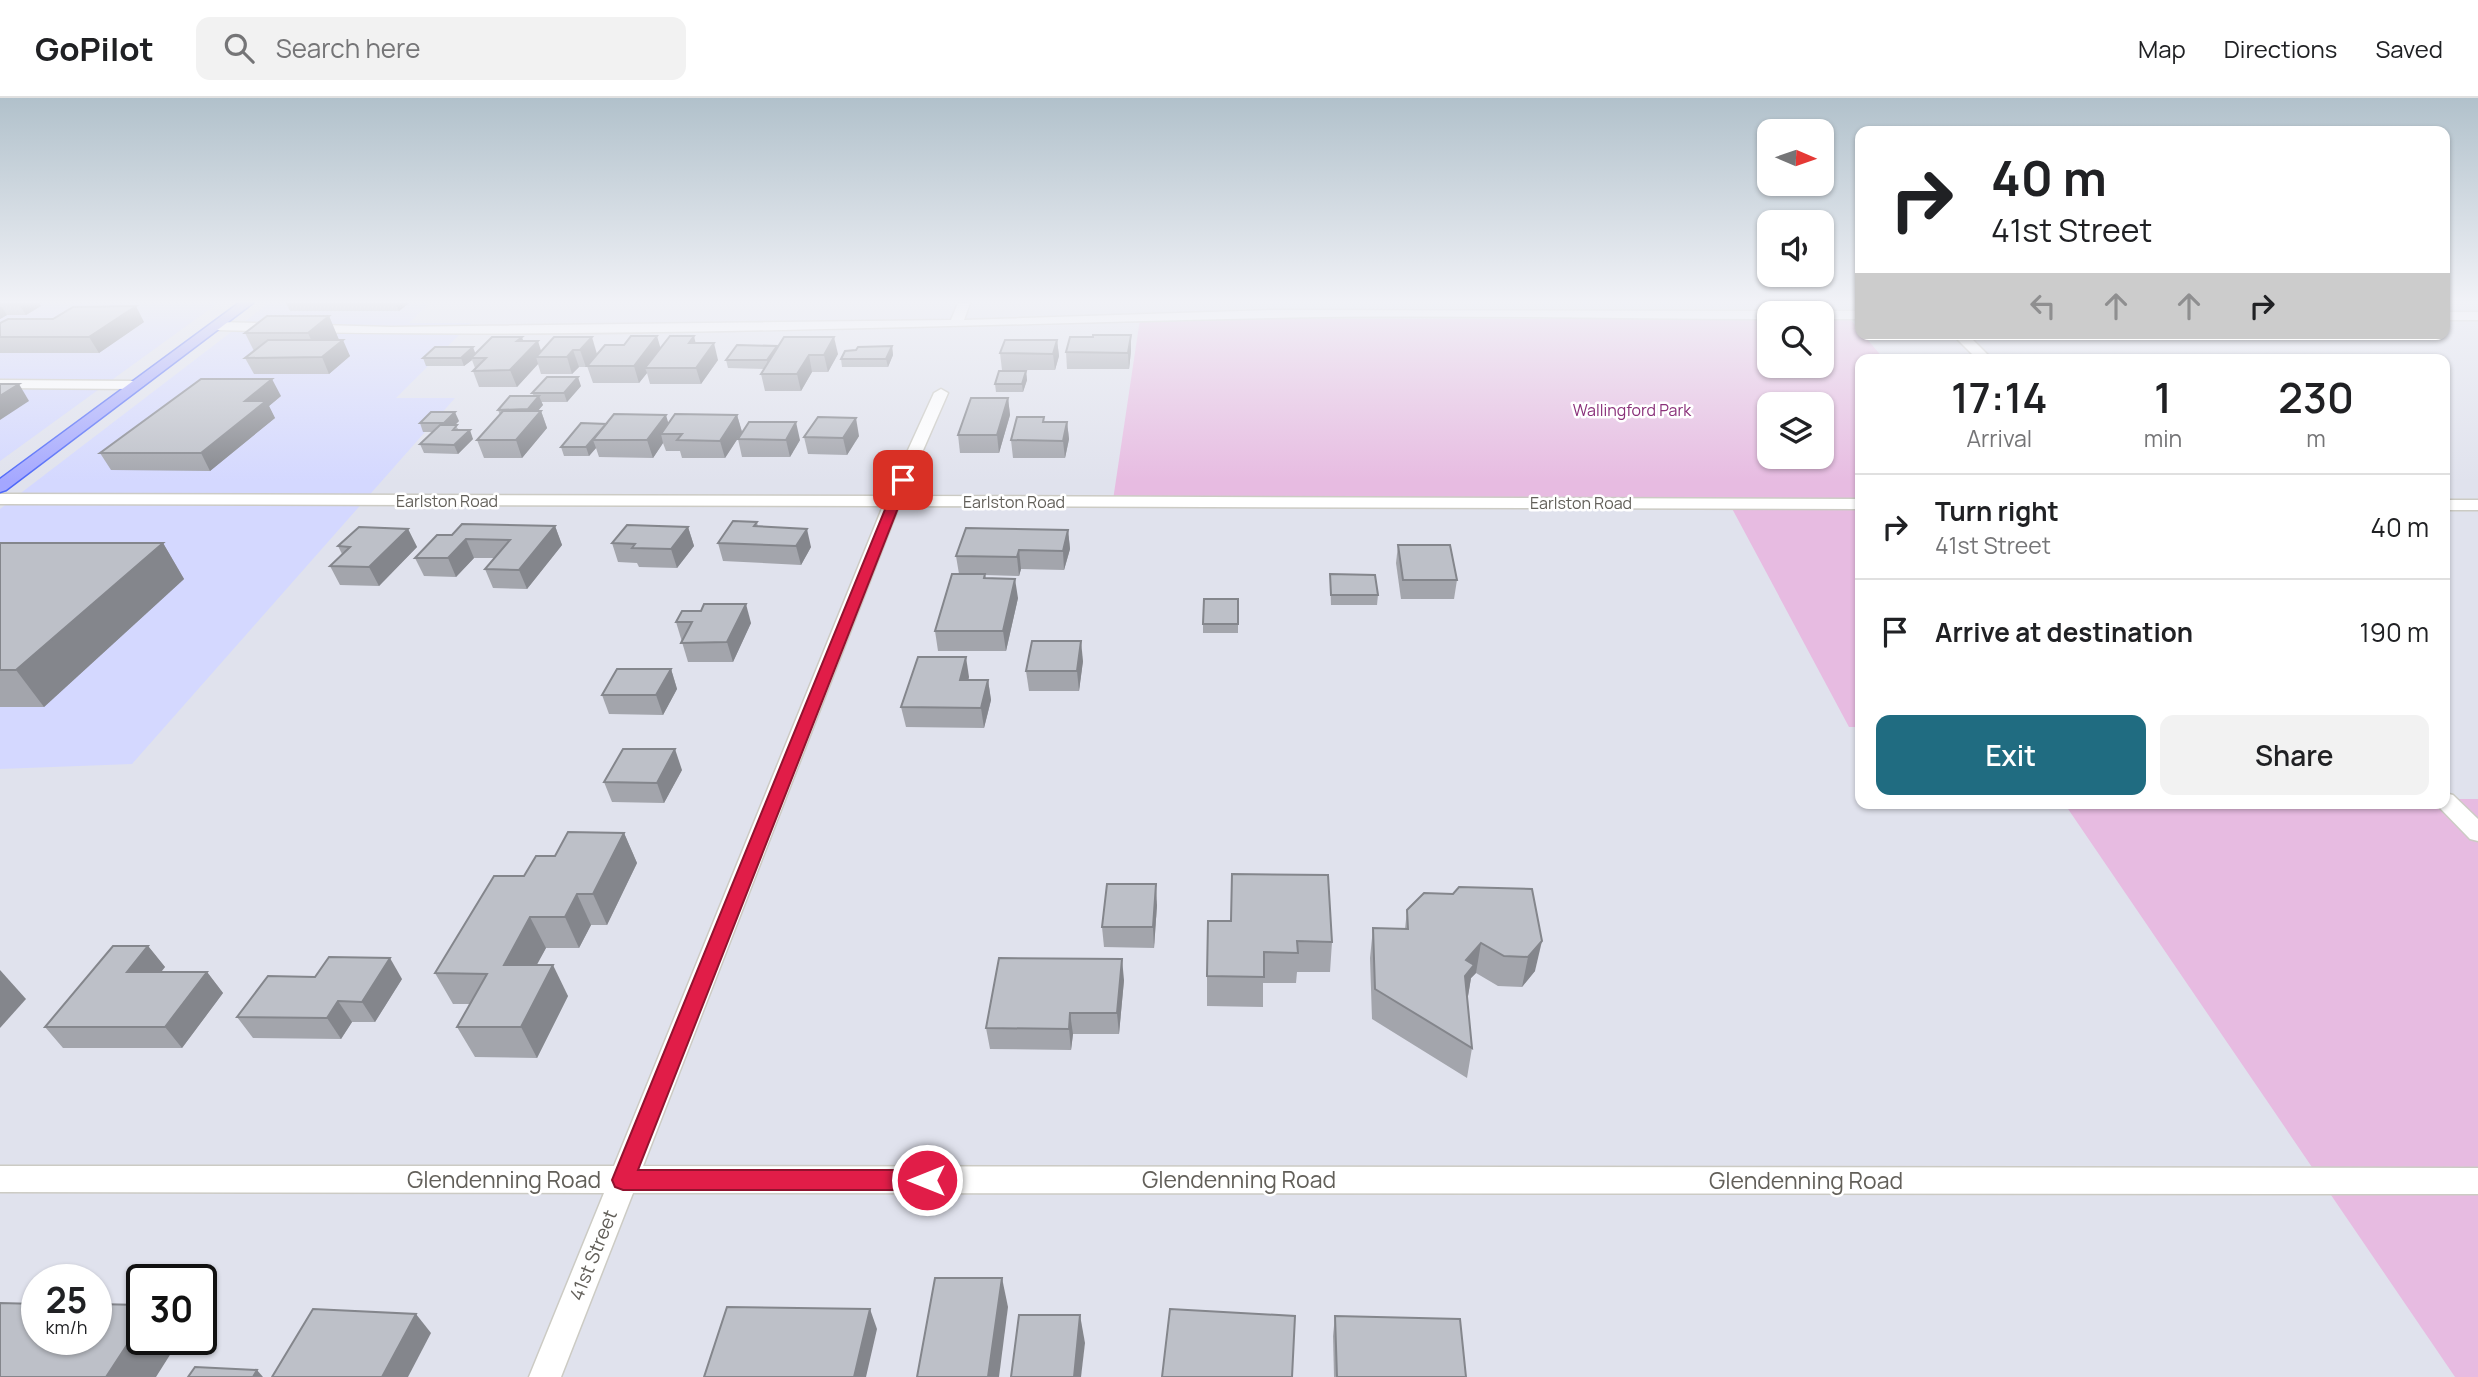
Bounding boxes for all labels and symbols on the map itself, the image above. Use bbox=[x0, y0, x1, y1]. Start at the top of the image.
north arrow bbox=[1757, 119, 1834, 196]
park label: Wallingford Park bbox=[1573, 399, 1692, 421]
pin bbox=[873, 450, 933, 510]
street label: Earlston Road bbox=[396, 490, 498, 512]
street label: Earlston Road bbox=[963, 491, 1065, 513]
street label: Earlston Road bbox=[1530, 492, 1632, 514]
position arrow bbox=[890, 1143, 964, 1217]
street label: Glendenning Road bbox=[407, 1163, 601, 1195]
street label: Glendenning Road bbox=[1142, 1163, 1336, 1195]
street label: Glendenning Road bbox=[1709, 1164, 1903, 1196]
street label: 41st Street bbox=[563, 1206, 623, 1304]
speed limit sign: 30 bbox=[126, 1264, 217, 1355]

